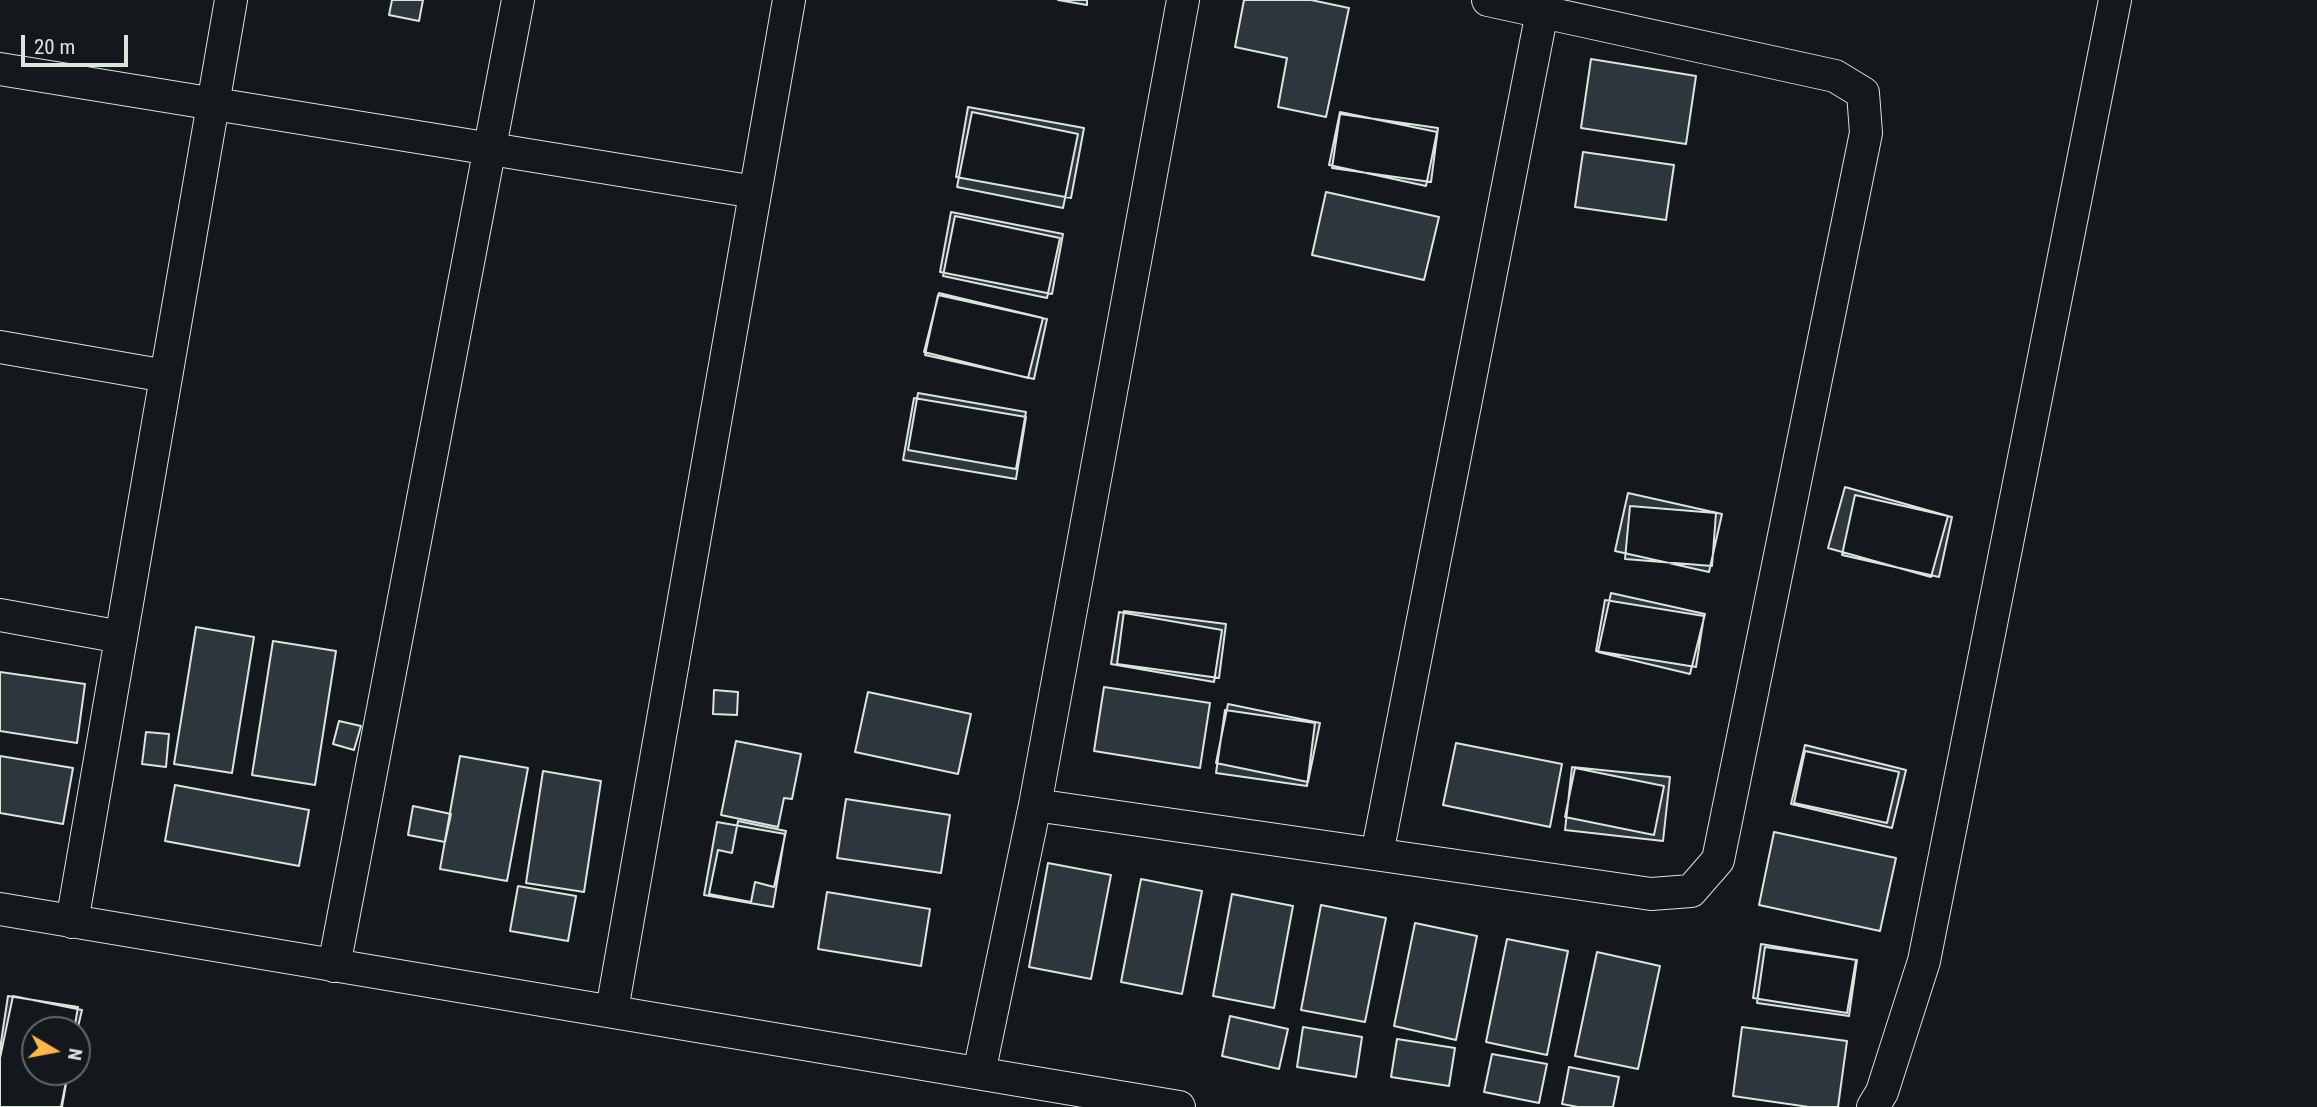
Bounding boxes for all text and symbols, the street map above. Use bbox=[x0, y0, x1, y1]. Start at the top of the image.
scale bar bbox=[24, 21, 131, 65]
text: 20 m bbox=[34, 35, 75, 59]
north arrow bbox=[21, 1016, 91, 1086]
text: N bbox=[63, 1047, 88, 1062]

